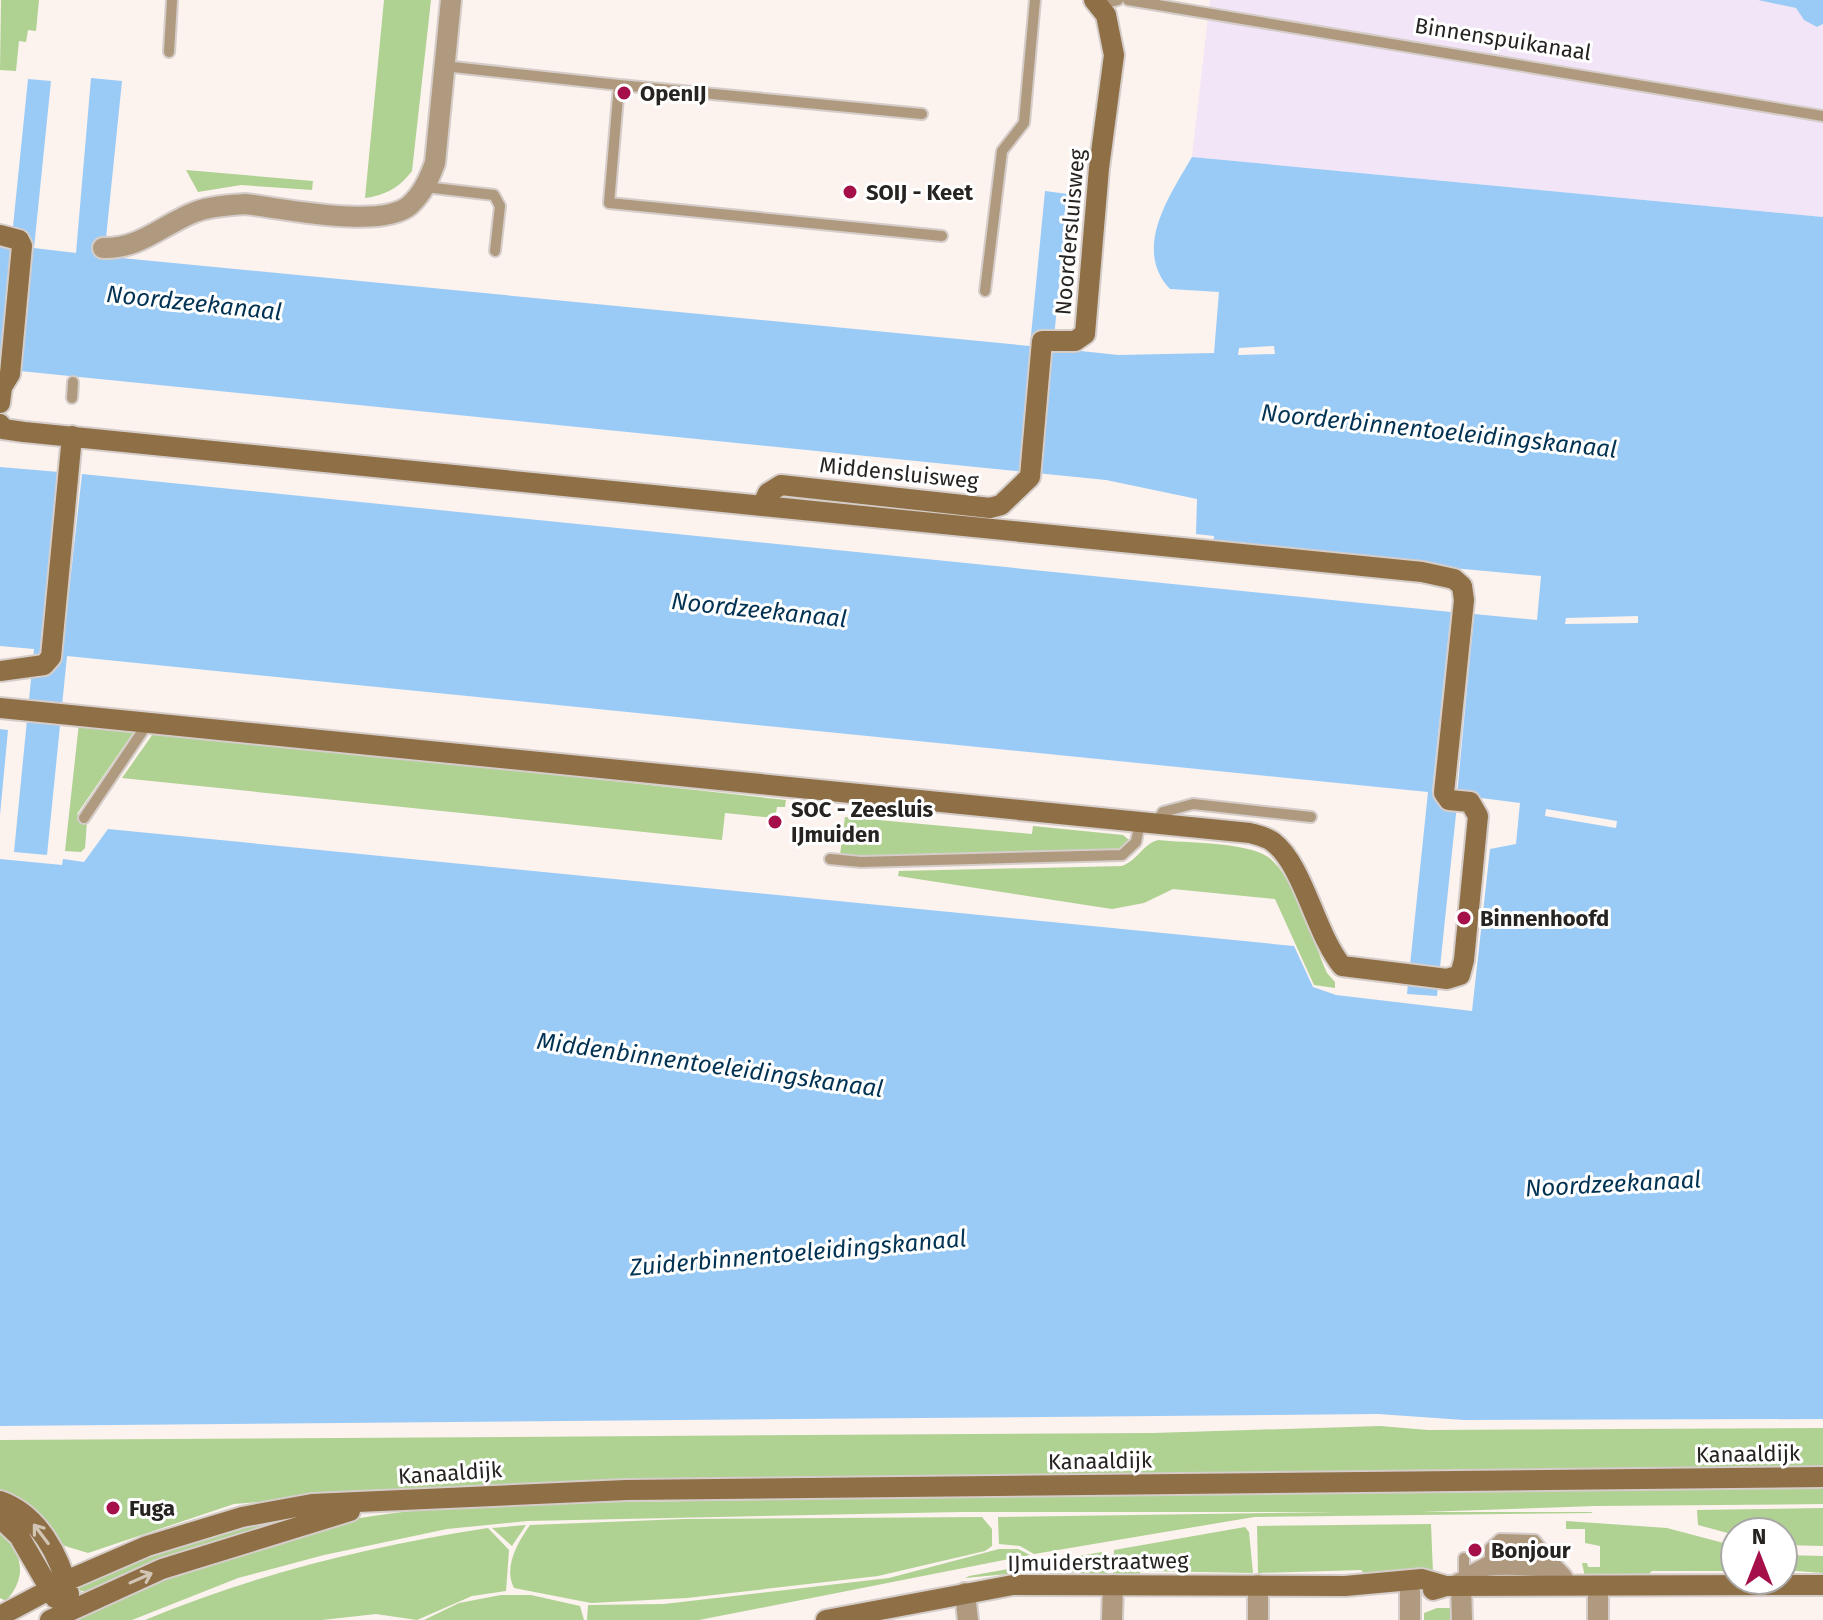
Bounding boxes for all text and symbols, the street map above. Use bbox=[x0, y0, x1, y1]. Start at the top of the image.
street label: Binnenspuikanaal bbox=[1413, 12, 1593, 66]
place label: OpenIJ bbox=[640, 80, 707, 107]
marker: OpenIJ bbox=[615, 84, 633, 102]
street label: Noordersluisweg bbox=[1049, 147, 1091, 316]
place label: SOIJ - Keet bbox=[866, 179, 973, 206]
marker: SOIJ - Keet bbox=[841, 183, 859, 201]
water label: Noordzeekanaal bbox=[105, 280, 283, 326]
water label: Noorderbinnentoeleidingskanaal bbox=[1260, 398, 1618, 464]
street label: Middensluisweg bbox=[818, 451, 980, 495]
water label: Noordzeekanaal bbox=[670, 587, 848, 633]
place label: SOC - Zeesluis IJmuiden bbox=[791, 796, 934, 848]
marker: SOC - Zeesluis IJmuiden bbox=[766, 813, 784, 831]
place label: Binnenhoofd bbox=[1480, 905, 1609, 932]
marker: Binnenhoofd bbox=[1455, 909, 1473, 927]
water label: Middenbinnentoeleidingskanaal bbox=[535, 1027, 885, 1103]
water label: Noordzeekanaal bbox=[1524, 1165, 1702, 1203]
water label: Zuiderbinnentoeleidingskanaal bbox=[628, 1224, 967, 1282]
street label: Kanaaldijk bbox=[1696, 1440, 1801, 1468]
street label: Kanaaldijk bbox=[1048, 1447, 1153, 1475]
street label: Kanaaldijk bbox=[397, 1456, 504, 1490]
place label: Fuga bbox=[129, 1495, 175, 1522]
marker: Fuga bbox=[104, 1499, 122, 1517]
north arrow bbox=[1719, 1516, 1799, 1596]
text: N bbox=[1752, 1523, 1766, 1550]
one-way arrow bbox=[33, 1524, 50, 1545]
place label: Bonjour bbox=[1491, 1537, 1571, 1564]
marker: Bonjour bbox=[1466, 1541, 1484, 1559]
street label: IJmuiderstraatweg bbox=[1007, 1547, 1189, 1577]
one-way arrow bbox=[128, 1570, 153, 1585]

